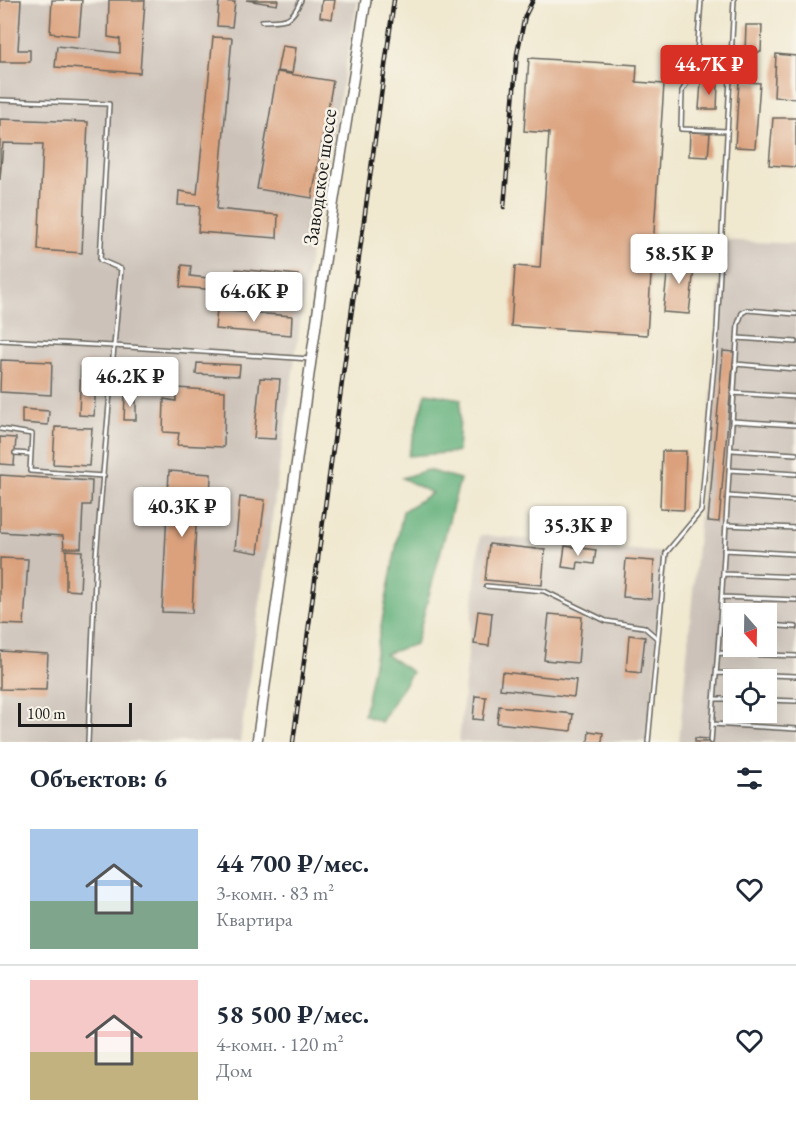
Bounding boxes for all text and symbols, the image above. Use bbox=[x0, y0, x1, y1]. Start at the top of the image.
pin: 44.7K ₽ bbox=[654, 45, 764, 96]
text: 44.7K ₽ bbox=[675, 51, 743, 77]
street label: Заводское шоссе bbox=[297, 107, 342, 247]
pin: 58.5K ₽ bbox=[624, 234, 734, 285]
text: 58.5K ₽ bbox=[645, 240, 713, 266]
pin: 64.6K ₽ bbox=[199, 272, 309, 323]
text: 64.6K ₽ bbox=[220, 278, 288, 304]
pin: 46.2K ₽ bbox=[75, 357, 185, 408]
text: 46.2K ₽ bbox=[96, 363, 164, 389]
pin: 40.3K ₽ bbox=[127, 487, 237, 538]
text: 40.3K ₽ bbox=[148, 493, 216, 519]
pin: 35.3K ₽ bbox=[523, 506, 633, 557]
text: 35.3K ₽ bbox=[544, 512, 612, 538]
north arrow bbox=[723, 603, 777, 657]
map controls bbox=[723, 603, 777, 723]
button: locate bbox=[723, 669, 777, 723]
scale bar bbox=[18, 700, 132, 728]
text: 100 m bbox=[27, 703, 66, 724]
text: Объектов: 6 bbox=[30, 761, 167, 795]
icon: filters bbox=[733, 762, 766, 795]
text: 44 700 ₽/мес. bbox=[216, 846, 369, 880]
icon: home bbox=[78, 853, 150, 925]
icon: heart bbox=[733, 873, 766, 906]
text: 3-комн. · 83 m² bbox=[216, 880, 334, 906]
text: Квартира bbox=[216, 906, 293, 932]
text: 58 500 ₽/мес. bbox=[216, 997, 369, 1031]
icon: home bbox=[78, 1004, 150, 1076]
icon: heart bbox=[733, 1024, 766, 1057]
text: 4-комн. · 120 m² bbox=[216, 1031, 344, 1057]
text: Дом bbox=[216, 1057, 252, 1083]

